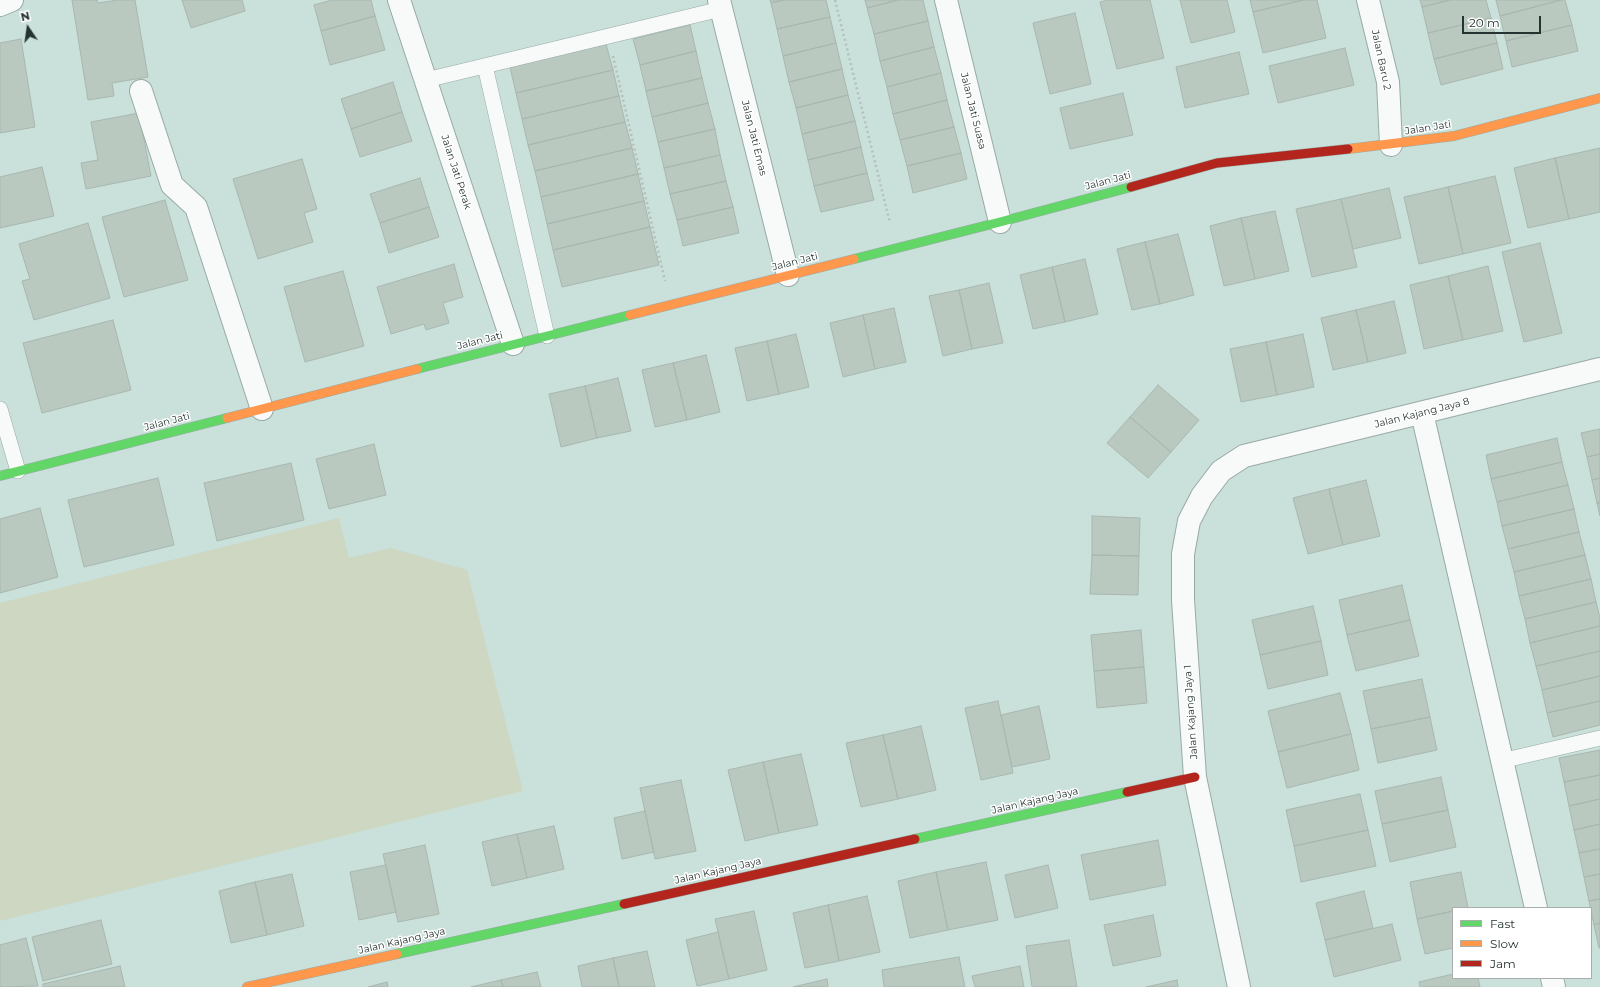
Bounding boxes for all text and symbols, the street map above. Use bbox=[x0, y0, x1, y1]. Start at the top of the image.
north arrow bbox=[8, 8, 48, 48]
text: N bbox=[19, 8, 31, 24]
scale bar bbox=[1464, 8, 1543, 34]
text: 20 m bbox=[1469, 15, 1500, 30]
street label: Jalan Baru 2 bbox=[1369, 29, 1393, 91]
street label: Jalan Jati Suasa bbox=[958, 71, 988, 151]
street label: Jalan Jati Emas bbox=[739, 99, 769, 177]
street label: Jalan Jati bbox=[1404, 118, 1452, 138]
street label: Jalan Jati Perak bbox=[438, 133, 474, 211]
street label: Jalan Jati bbox=[1084, 169, 1132, 193]
street label: Jalan Jati bbox=[771, 251, 819, 273]
street label: Jalan Jati bbox=[456, 330, 504, 352]
street label: Jalan Kajang Jaya 8 bbox=[1373, 395, 1471, 431]
street label: Jalan Jati bbox=[143, 410, 191, 434]
street label: Jalan Kajang Jaya 1 bbox=[1182, 664, 1200, 760]
street label: Jalan Kajang Jaya bbox=[991, 785, 1079, 817]
street label: Jalan Kajang Jaya bbox=[674, 855, 762, 887]
legend bbox=[1452, 907, 1592, 979]
text: Fast bbox=[1490, 916, 1515, 931]
street label: Jalan Kajang Jaya bbox=[358, 925, 446, 957]
text: Slow bbox=[1490, 936, 1519, 951]
text: Jam bbox=[1490, 956, 1516, 971]

